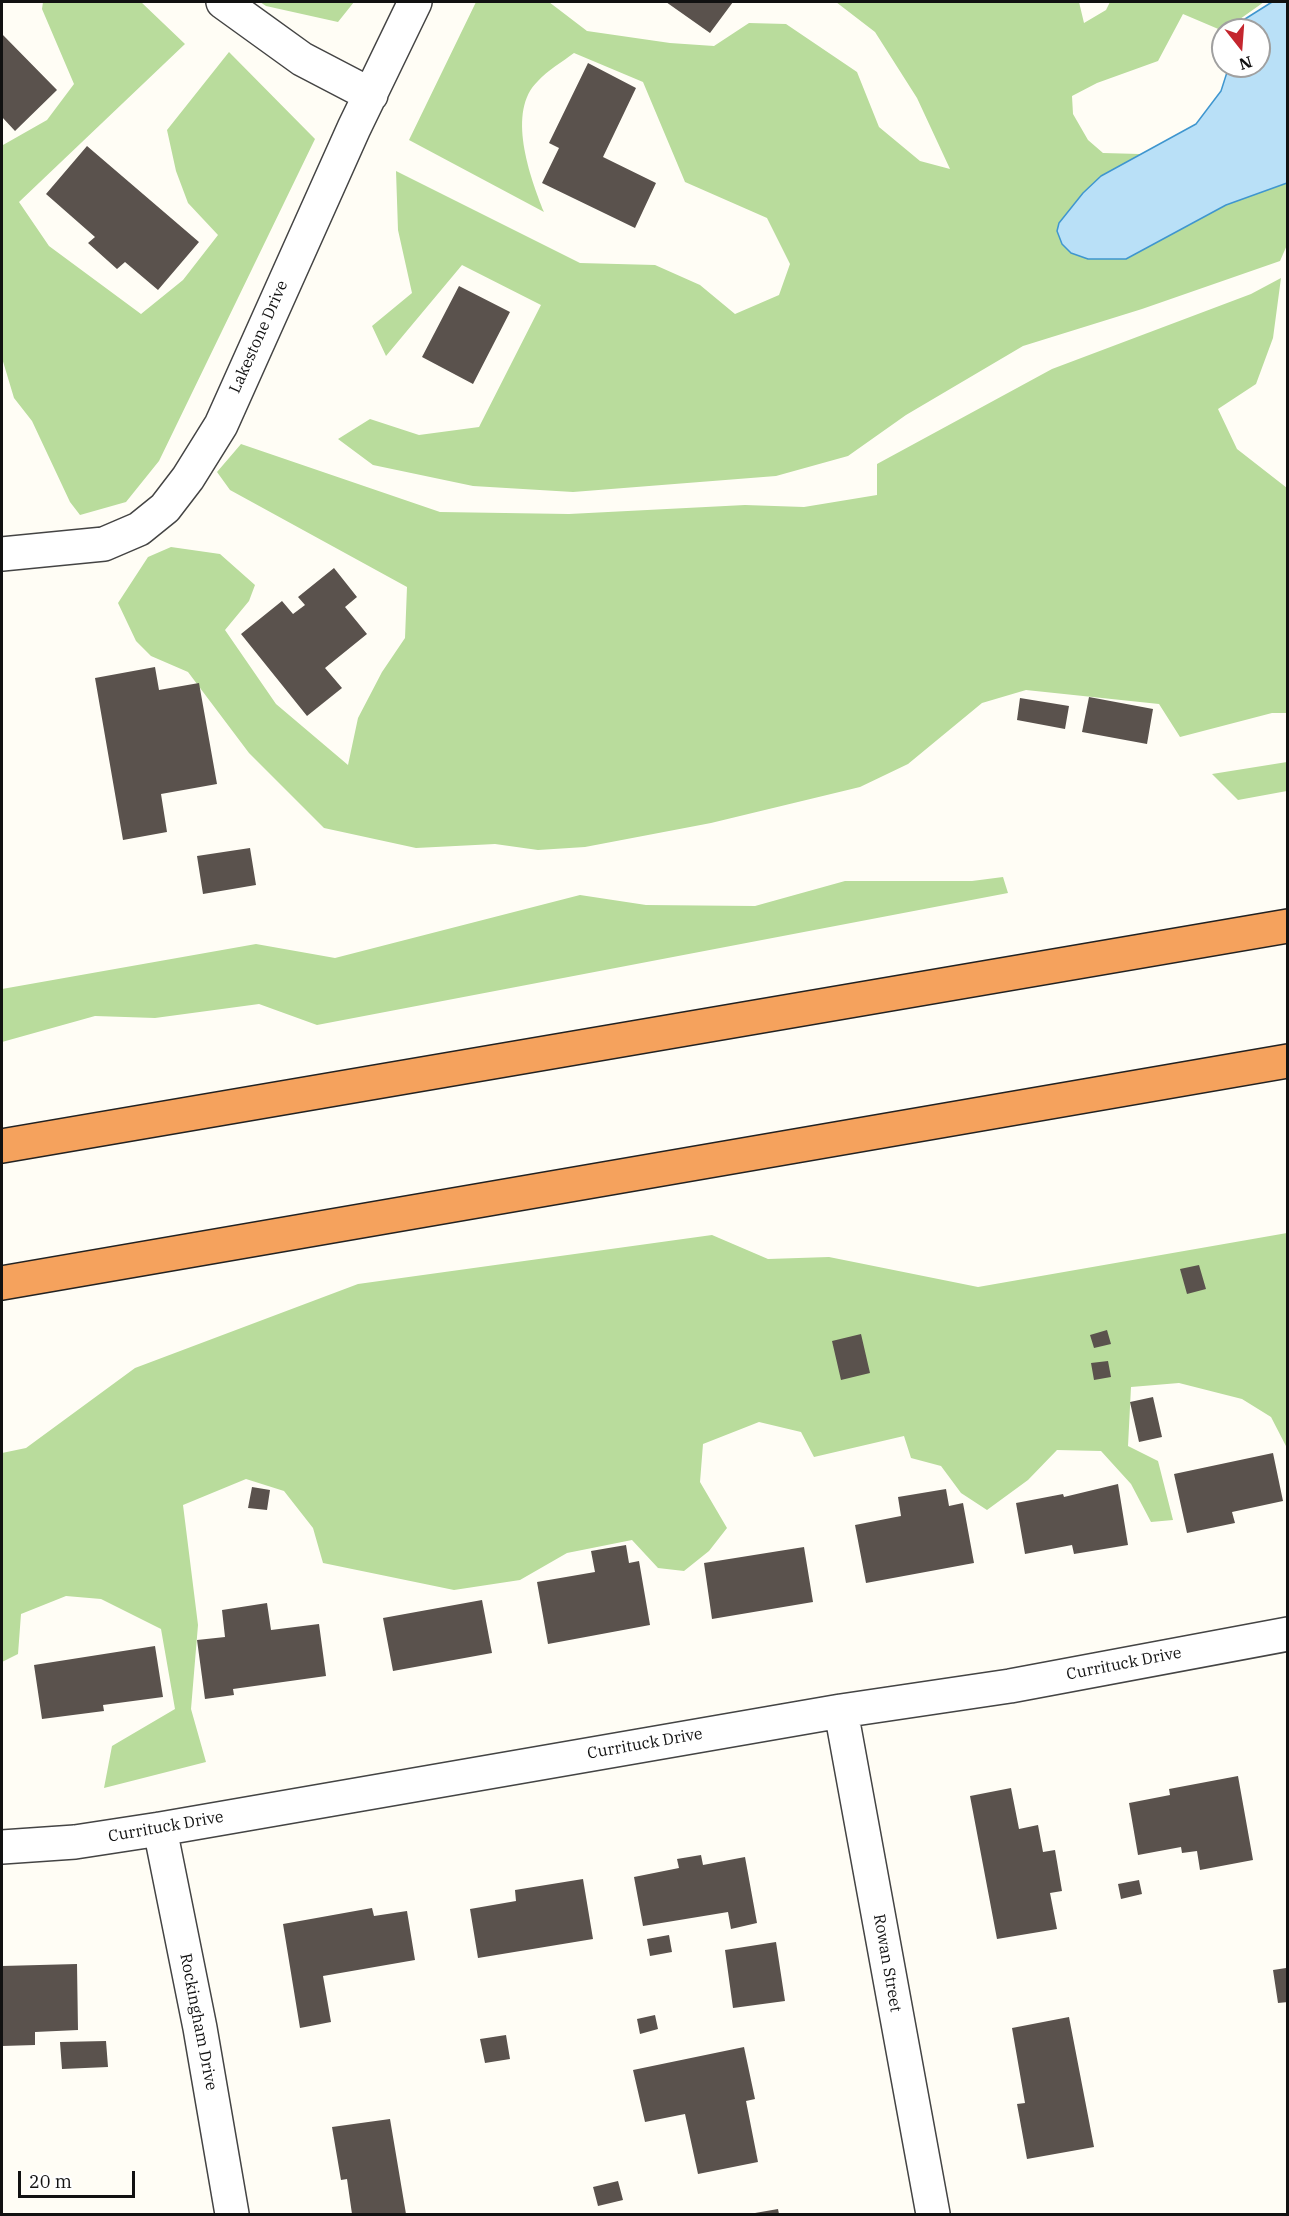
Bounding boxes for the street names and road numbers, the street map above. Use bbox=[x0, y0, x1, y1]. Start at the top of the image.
street label: Lakestone Drive bbox=[226, 278, 292, 396]
street label: Currituck Drive bbox=[1065, 1643, 1183, 1685]
street label: Currituck Drive bbox=[586, 1724, 704, 1764]
street label: Currituck Drive bbox=[107, 1807, 225, 1847]
street label: Rowan Street bbox=[869, 1912, 905, 2014]
street label: Rockingham Drive bbox=[175, 1952, 221, 2092]

